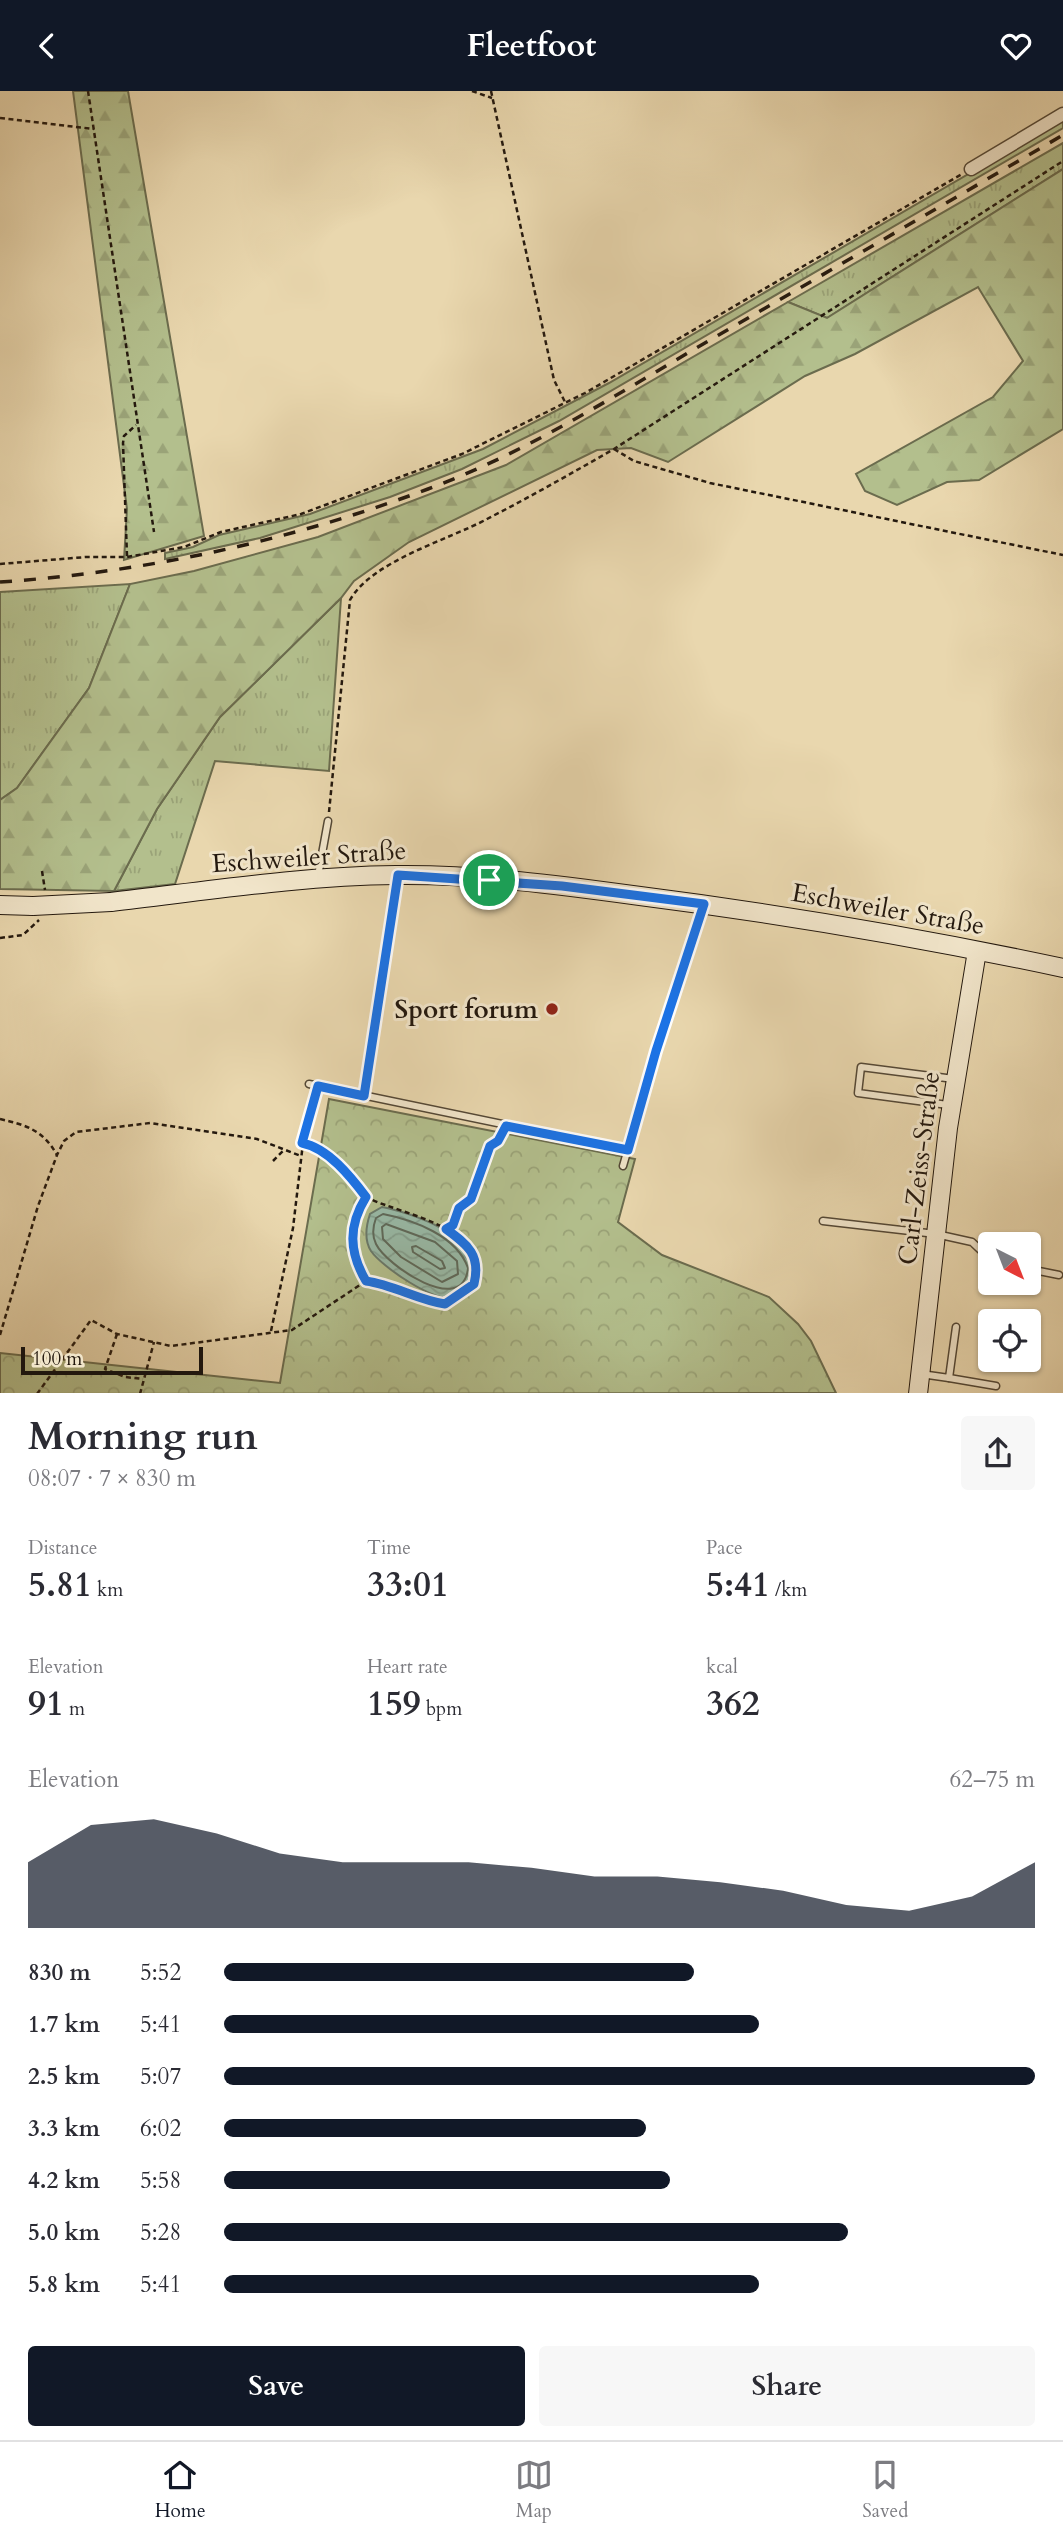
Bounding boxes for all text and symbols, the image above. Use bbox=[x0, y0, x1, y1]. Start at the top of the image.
text: Fleetfoot bbox=[467, 24, 596, 68]
icon: back bbox=[28, 27, 66, 65]
icon: heart bbox=[997, 27, 1035, 65]
street label: Eschweiler Straße bbox=[211, 833, 407, 881]
pin bbox=[459, 850, 519, 910]
icon: arrive bbox=[470, 861, 508, 899]
street label: Eschweiler Straße bbox=[789, 875, 987, 943]
place label: Sport forum bbox=[394, 992, 538, 1027]
marker: Sport forum bbox=[544, 1001, 560, 1017]
street label: Carl-Zeiss-Straße bbox=[890, 1069, 948, 1267]
north arrow bbox=[978, 1232, 1041, 1295]
map controls bbox=[978, 1232, 1041, 1372]
button: locate bbox=[978, 1309, 1041, 1372]
scale bar bbox=[21, 1345, 203, 1376]
text: 100 m bbox=[32, 1346, 82, 1372]
text: Morning run bbox=[28, 1411, 258, 1463]
button: share bbox=[961, 1416, 1035, 1490]
text: 08:07 · 7 × 830 m bbox=[28, 1463, 196, 1494]
text: Distance bbox=[28, 1535, 97, 1561]
text: Time bbox=[367, 1535, 411, 1561]
text: Pace bbox=[706, 1535, 743, 1561]
text: 5.81 bbox=[28, 1561, 92, 1609]
text: 33:01 bbox=[367, 1561, 449, 1609]
text: 5:41 bbox=[706, 1561, 770, 1609]
text: km bbox=[92, 1577, 123, 1603]
text: /km bbox=[770, 1577, 807, 1603]
text: Elevation bbox=[28, 1654, 103, 1680]
text: Heart rate bbox=[367, 1654, 448, 1680]
text: kcal bbox=[706, 1654, 738, 1680]
text: 91 bbox=[28, 1680, 64, 1728]
text: 159 bbox=[367, 1680, 421, 1728]
text: 362 bbox=[706, 1680, 760, 1728]
text: m bbox=[64, 1696, 85, 1722]
text: bpm bbox=[421, 1696, 462, 1722]
text: Elevation bbox=[28, 1764, 119, 1795]
text: 62–75 m bbox=[950, 1764, 1035, 1795]
text: 830 m bbox=[28, 1957, 91, 1988]
text: 5:52 bbox=[140, 1957, 181, 1988]
text: 1.7 km bbox=[28, 2009, 100, 2040]
text: 5:41 bbox=[140, 2009, 181, 2040]
text: 2.5 km bbox=[28, 2061, 100, 2092]
text: 5:07 bbox=[140, 2061, 181, 2092]
text: 3.3 km bbox=[28, 2113, 100, 2144]
text: 6:02 bbox=[140, 2113, 181, 2144]
text: 4.2 km bbox=[28, 2165, 100, 2196]
text: 5:58 bbox=[140, 2165, 181, 2196]
text: 5.0 km bbox=[28, 2217, 100, 2248]
text: 5:28 bbox=[140, 2217, 181, 2248]
text: 5.8 km bbox=[28, 2269, 100, 2300]
text: 5:41 bbox=[140, 2269, 181, 2300]
button: Save bbox=[28, 2346, 525, 2426]
button: Share bbox=[539, 2346, 1035, 2426]
tab: Home bbox=[155, 2456, 206, 2524]
tab: Map bbox=[515, 2456, 553, 2524]
tab: Saved bbox=[862, 2456, 908, 2524]

